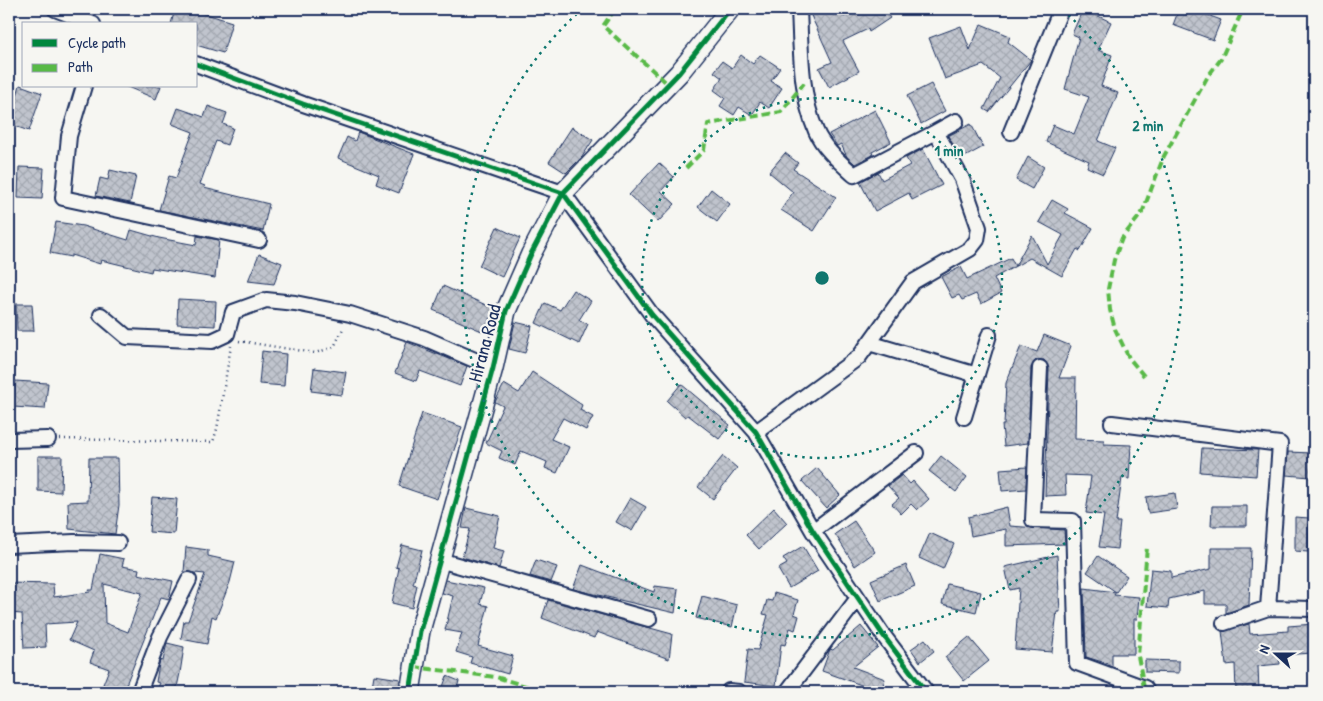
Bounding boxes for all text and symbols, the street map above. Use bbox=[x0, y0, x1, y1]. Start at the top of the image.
legend bbox=[22, 22, 198, 88]
text: Cycle path bbox=[68, 32, 126, 53]
text: Path bbox=[68, 56, 93, 77]
text: 2 min bbox=[1133, 115, 1164, 136]
text: 1 min bbox=[934, 140, 964, 161]
centre of rings bbox=[813, 269, 831, 287]
street label: Hirana Road bbox=[461, 301, 507, 385]
north arrow bbox=[1250, 628, 1300, 678]
text: N bbox=[1253, 642, 1274, 656]

